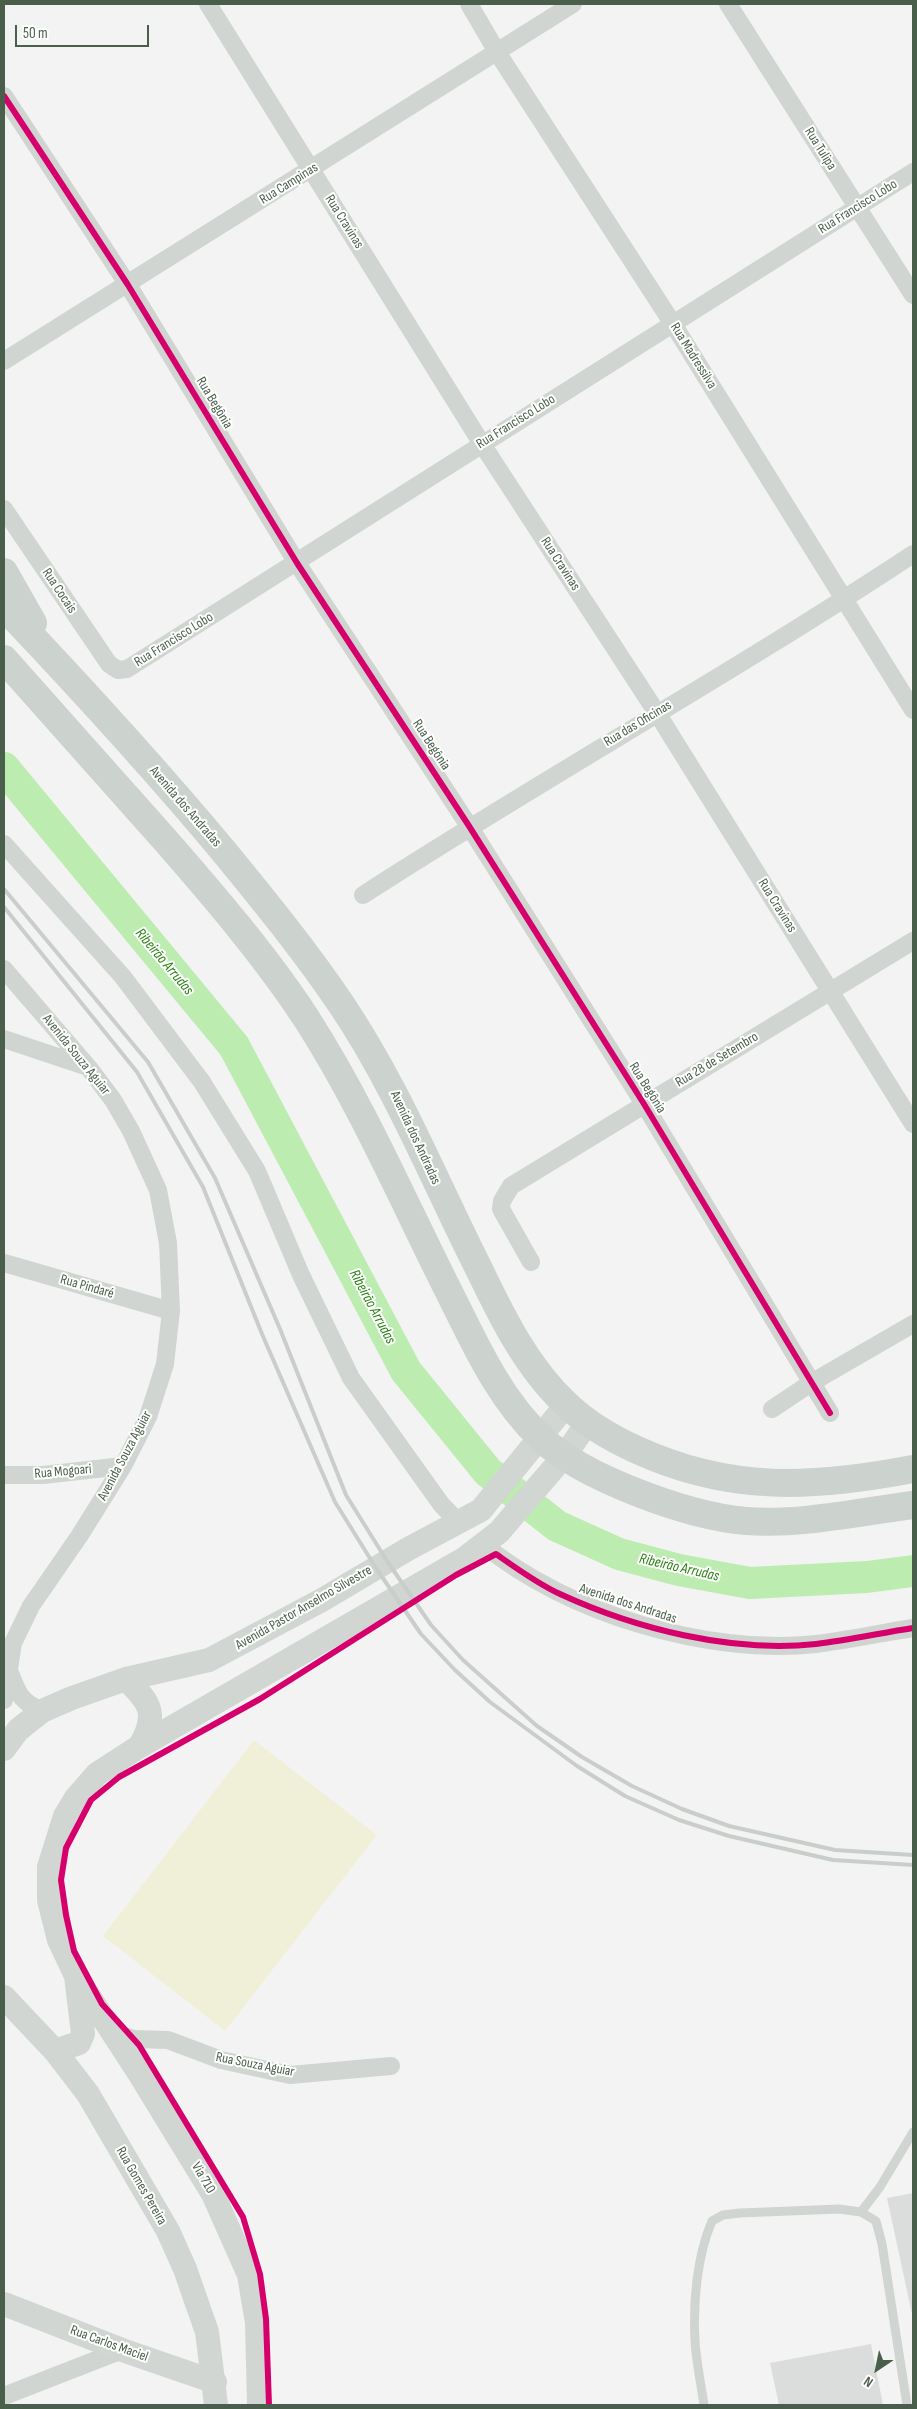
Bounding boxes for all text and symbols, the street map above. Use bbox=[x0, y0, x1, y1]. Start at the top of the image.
scale bar bbox=[18, 15, 151, 47]
text: 50 m bbox=[23, 24, 48, 43]
street label: Rua Tulipa bbox=[800, 125, 840, 173]
street label: Rua Campinas bbox=[257, 159, 321, 209]
street label: Rua Francisco Lobo bbox=[816, 176, 900, 238]
street label: Rua Cravinas bbox=[321, 192, 367, 252]
street label: Rua Madressilva bbox=[666, 320, 720, 392]
street label: Rua Begônia bbox=[192, 374, 236, 432]
street label: Rua Francisco Lobo bbox=[474, 391, 558, 453]
street label: Rua Cravinas bbox=[537, 534, 583, 594]
street label: Rua Cocais bbox=[38, 565, 80, 617]
street label: Rua Francisco Lobo bbox=[132, 609, 216, 671]
street label: Rua das Oficinas bbox=[601, 697, 675, 751]
street label: Rua Begônia bbox=[408, 716, 454, 774]
street label: Avenida dos Andradas bbox=[145, 763, 225, 851]
street label: Rua Cravinas bbox=[754, 876, 800, 936]
water label: Ribeirão Arrudas bbox=[131, 925, 197, 999]
street label: Avenida Souza Aguiar bbox=[38, 1011, 114, 1099]
street label: Rua 28 de Setembro bbox=[673, 1029, 761, 1091]
street label: Rua Begônia bbox=[625, 1059, 669, 1117]
street label: Avenida dos Andradas bbox=[386, 1089, 444, 1187]
water label: Ribeirão Arrudas bbox=[345, 1267, 399, 1347]
street label: Rua Pindaré bbox=[58, 1271, 116, 1303]
street label: Avenida Souza Aguiar bbox=[94, 1408, 156, 1504]
street label: Rua Mogoari bbox=[34, 1461, 92, 1483]
water label: Ribeirão Arrudas bbox=[637, 1550, 721, 1586]
street label: Avenida Pastor Anselmo Silvestre bbox=[233, 1562, 375, 1654]
street label: Avenida dos Andradas bbox=[577, 1580, 679, 1628]
street label: Rua Souza Aguiar bbox=[214, 2049, 296, 2081]
street label: Rua Gomes Pereira bbox=[112, 2144, 170, 2228]
street label: Via 710 bbox=[187, 2159, 219, 2197]
street label: Rua Carlos Maciel bbox=[68, 2322, 150, 2366]
north arrow bbox=[852, 2344, 902, 2394]
text: N bbox=[860, 2373, 876, 2391]

